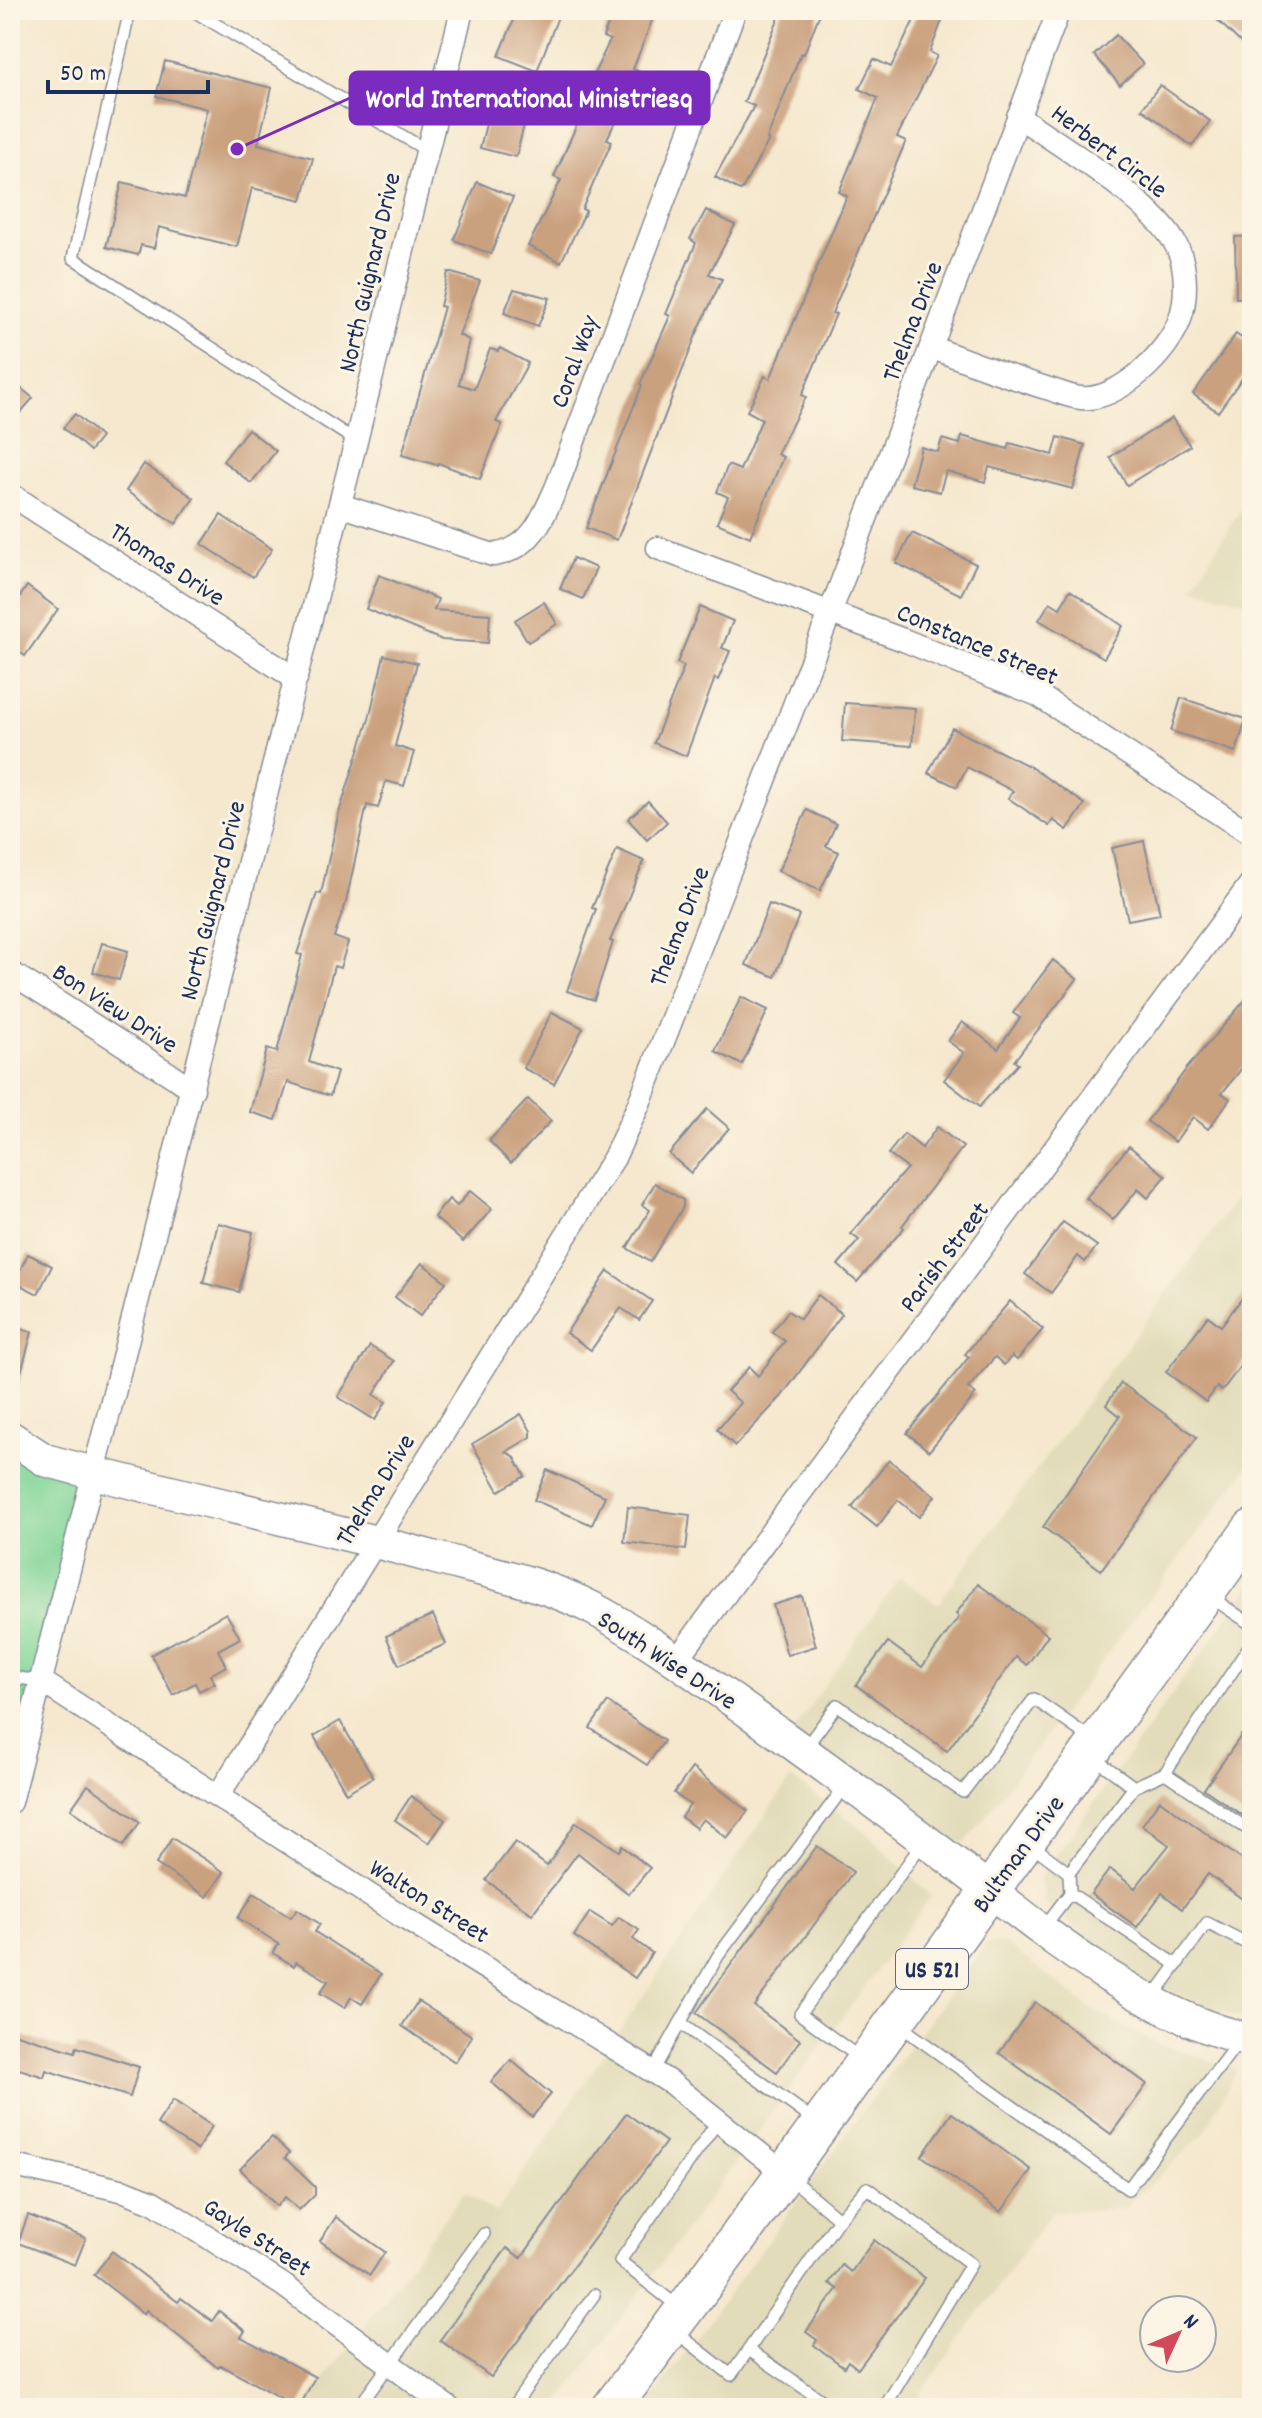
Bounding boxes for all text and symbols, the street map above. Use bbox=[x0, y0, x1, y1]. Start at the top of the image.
scale bar bbox=[48, 44, 208, 94]
text: 50 m bbox=[60, 58, 106, 92]
callout: World International Ministriesq bbox=[350, 72, 709, 124]
text: World International Ministriesq bbox=[366, 82, 692, 122]
street label: Herbert Circle bbox=[1042, 97, 1174, 209]
street label: North Guignard Drive bbox=[330, 169, 412, 376]
street label: Thelma Drive bbox=[874, 257, 954, 388]
street label: Coral Way bbox=[542, 310, 610, 414]
street label: Thomas Drive bbox=[101, 515, 231, 617]
street label: Constance Street bbox=[890, 596, 1063, 697]
street label: North Guignard Drive bbox=[172, 797, 257, 1004]
street label: Thelma Drive bbox=[641, 862, 721, 993]
street label: Bon View Drive bbox=[44, 955, 184, 1064]
street label: Parish Street bbox=[892, 1195, 1000, 1321]
street label: Thelma Drive bbox=[328, 1428, 426, 1554]
street label: South Wise Drive bbox=[589, 1603, 743, 1721]
street label: Bultman Drive bbox=[964, 1789, 1075, 1922]
street label: Walton Street bbox=[361, 1851, 496, 1955]
road number: US 521 bbox=[896, 1949, 968, 1989]
street label: Gayle Street bbox=[195, 2190, 318, 2288]
north arrow bbox=[1138, 2294, 1218, 2374]
text: N bbox=[1175, 2308, 1205, 2337]

